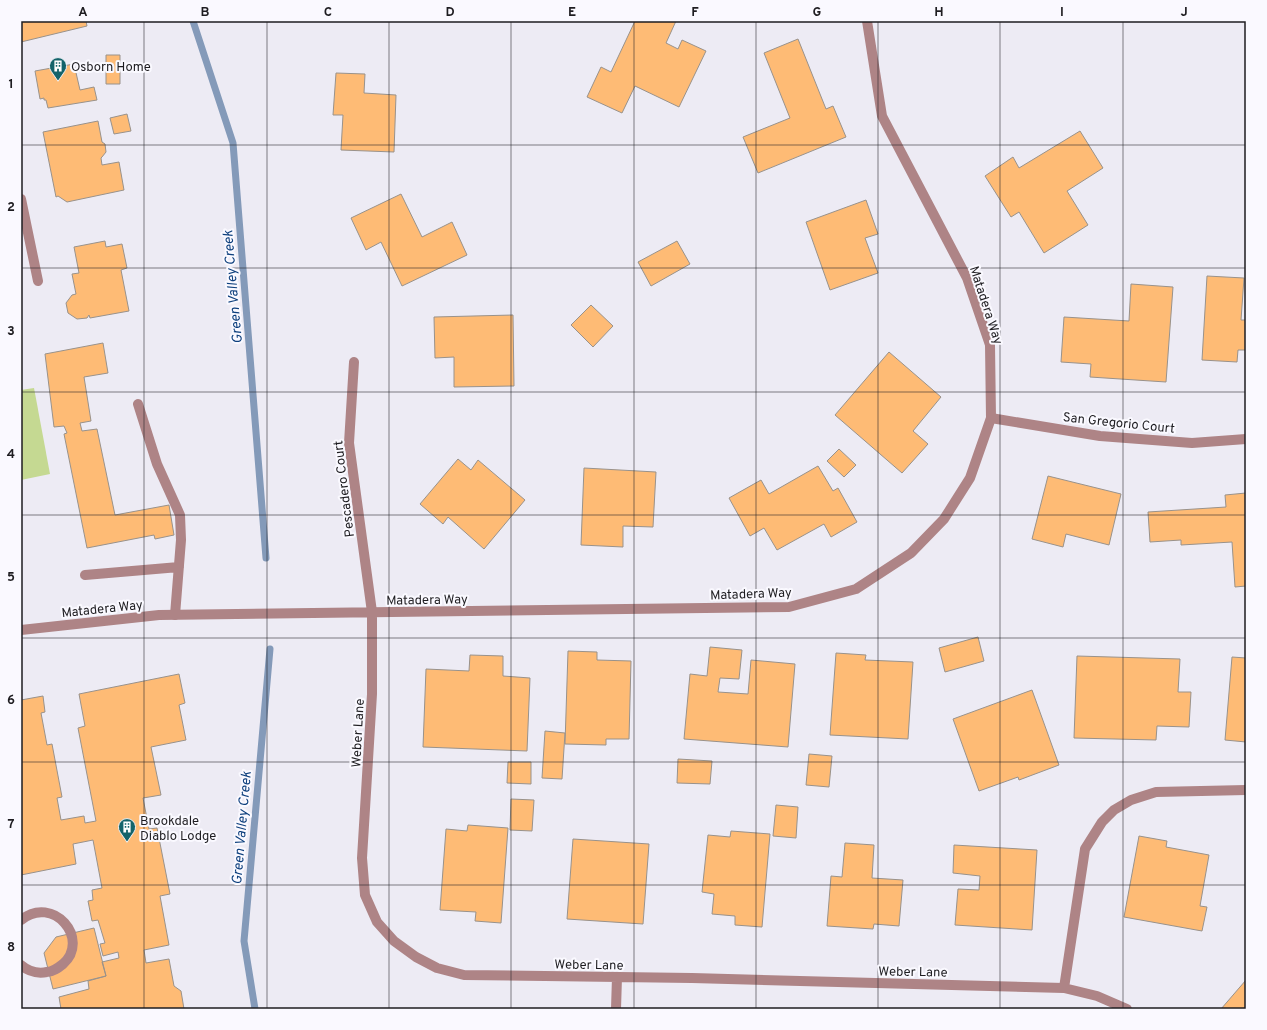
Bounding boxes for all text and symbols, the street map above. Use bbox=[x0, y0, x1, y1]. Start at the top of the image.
text: A bbox=[78, 5, 88, 21]
text: B bbox=[201, 5, 210, 21]
text: C bbox=[324, 5, 332, 21]
text: D bbox=[445, 5, 455, 21]
text: E bbox=[568, 5, 576, 21]
text: F bbox=[691, 5, 699, 21]
text: G bbox=[813, 5, 822, 21]
text: H bbox=[934, 5, 944, 21]
text: I bbox=[1060, 5, 1064, 21]
text: J bbox=[1180, 5, 1188, 21]
building icon: Osborn Home bbox=[48, 56, 68, 81]
place label: Osborn Home bbox=[71, 60, 151, 76]
text: 1 bbox=[8, 77, 14, 93]
text: 2 bbox=[7, 200, 15, 216]
water label: Green Valley Creek bbox=[220, 229, 247, 344]
street label: Matadera Way bbox=[965, 264, 1005, 347]
text: 3 bbox=[7, 324, 15, 340]
street label: San Gregorio Court bbox=[1062, 410, 1176, 438]
street label: Pescadero Court bbox=[331, 439, 359, 538]
text: 4 bbox=[7, 447, 15, 463]
text: 5 bbox=[7, 570, 15, 586]
street label: Matadera Way bbox=[710, 586, 792, 604]
street label: Matadera Way bbox=[386, 592, 468, 610]
street label: Matadera Way bbox=[61, 598, 144, 622]
text: 6 bbox=[7, 693, 15, 709]
street label: Weber Lane bbox=[349, 698, 369, 768]
water label: Green Valley Creek bbox=[229, 770, 256, 885]
place label: Brookdale Diablo Lodge bbox=[140, 814, 216, 845]
text: 7 bbox=[8, 817, 15, 833]
building icon: Brookdale Diablo Lodge bbox=[117, 817, 137, 842]
text: 8 bbox=[7, 940, 15, 956]
street label: Weber Lane bbox=[554, 957, 624, 975]
street label: Weber Lane bbox=[878, 964, 948, 982]

